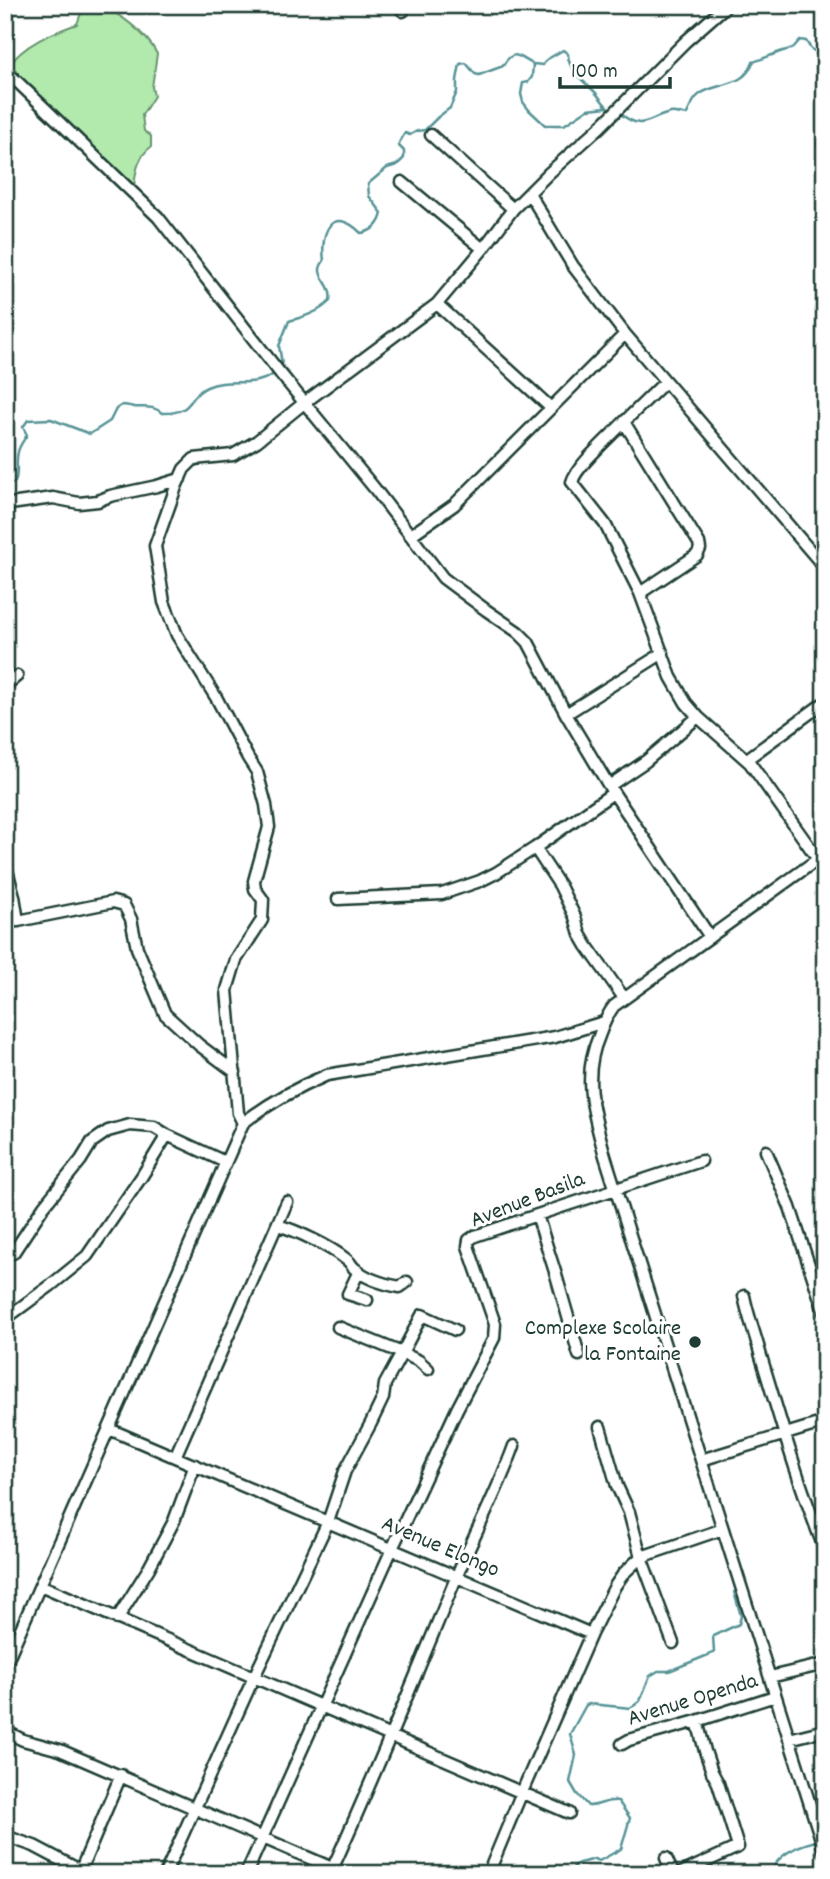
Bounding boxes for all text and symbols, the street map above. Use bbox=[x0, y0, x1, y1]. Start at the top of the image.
scale bar bbox=[560, 46, 671, 90]
text: 100 m bbox=[571, 58, 618, 88]
street label: Avenue Basila bbox=[466, 1164, 591, 1238]
place label: Complexe Scolaire la Fontaine bbox=[525, 1313, 681, 1372]
marker: Complexe Scolaire la Fontaine bbox=[687, 1334, 703, 1350]
street label: Avenue Elongo bbox=[376, 1508, 504, 1588]
street label: Avenue Openda bbox=[624, 1665, 763, 1736]

